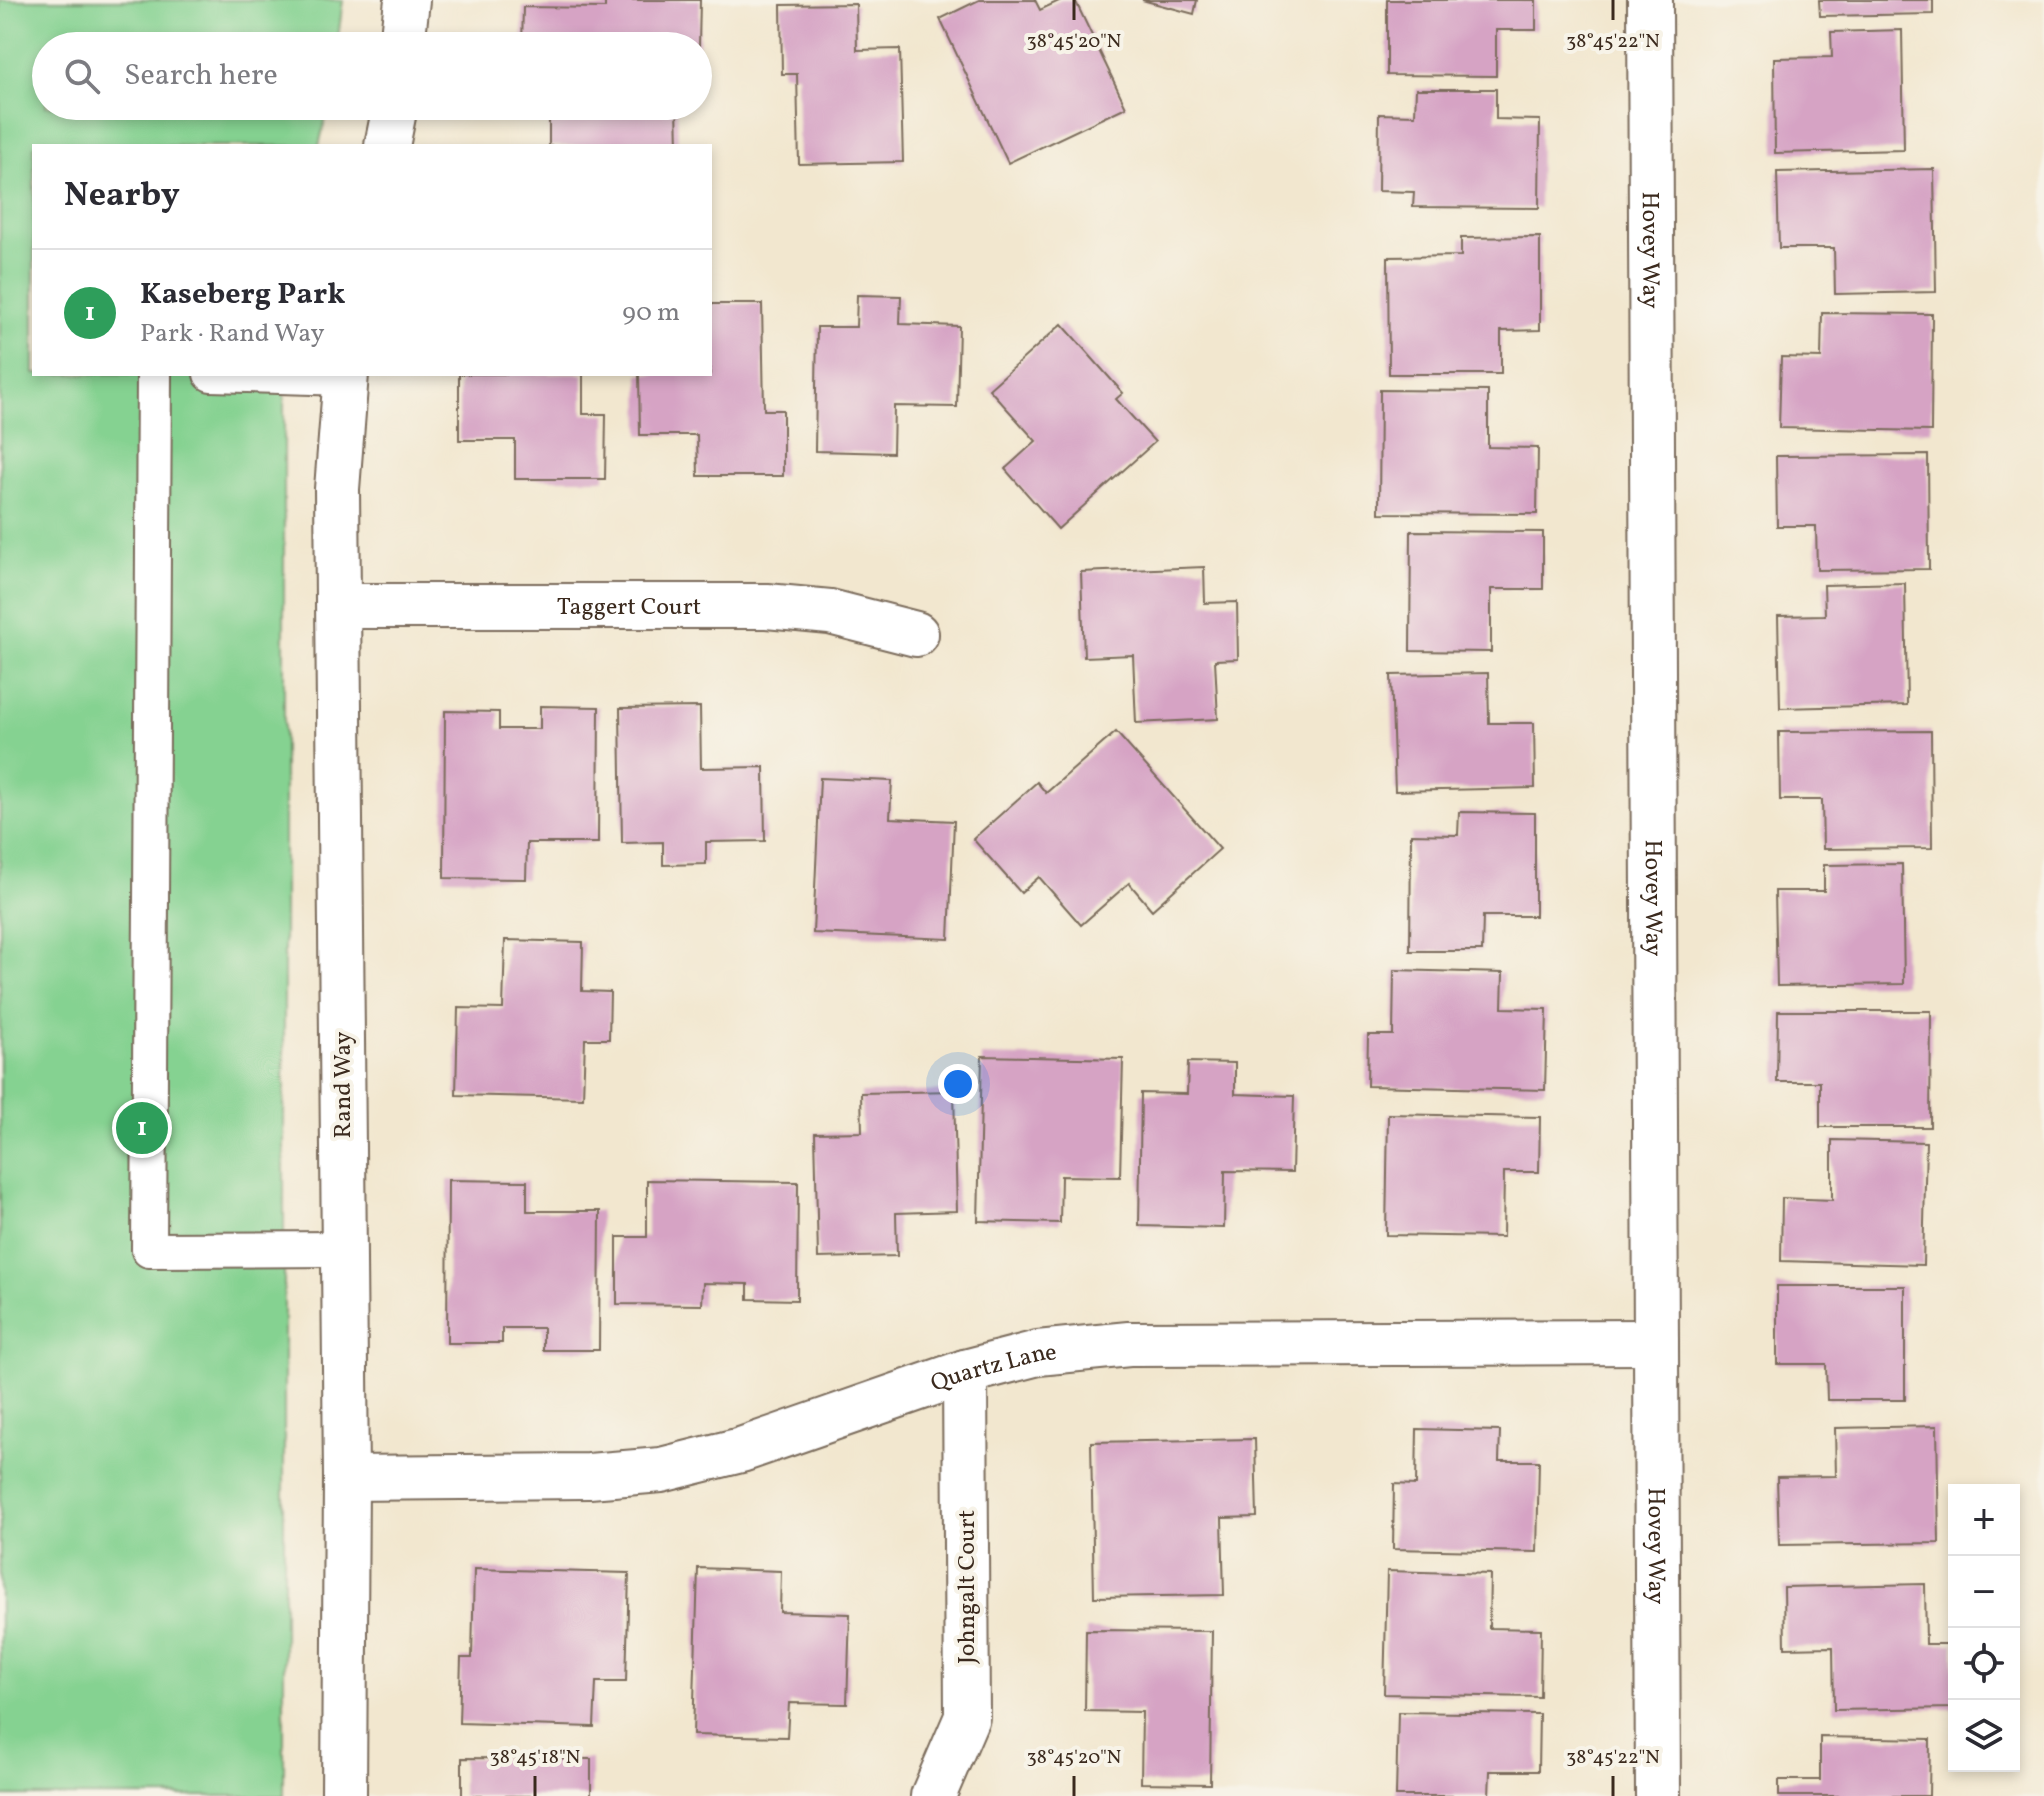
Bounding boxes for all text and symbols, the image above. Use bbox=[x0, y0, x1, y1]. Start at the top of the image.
text: 38°45'20"N bbox=[1027, 28, 1122, 56]
text: 38°45'22"N bbox=[1566, 28, 1660, 56]
search box bbox=[32, 32, 712, 120]
icon: search bbox=[60, 54, 104, 98]
text: Search here bbox=[124, 55, 278, 97]
text: Nearby bbox=[64, 173, 180, 220]
street label: Hovey Way bbox=[1632, 191, 1666, 309]
text: Kaseberg Park bbox=[140, 274, 345, 316]
text: 1 bbox=[85, 295, 95, 331]
text: 90 m bbox=[622, 295, 680, 331]
text: Park · Rand Way bbox=[140, 316, 324, 352]
street label: Taggert Court bbox=[557, 591, 701, 625]
street label: Hovey Way bbox=[1635, 839, 1669, 957]
street label: Rand Way bbox=[327, 1032, 361, 1138]
your location bbox=[938, 1064, 978, 1104]
pin: 1 bbox=[116, 1098, 168, 1158]
street label: Quartz Lane bbox=[926, 1336, 1058, 1402]
map controls bbox=[1948, 1484, 2020, 1772]
button: + bbox=[1948, 1484, 2020, 1556]
street label: Hovey Way bbox=[1638, 1487, 1672, 1605]
street label: Johngalt Court bbox=[951, 1510, 985, 1664]
button: − bbox=[1948, 1556, 2020, 1628]
button: locate bbox=[1948, 1628, 2020, 1700]
button: layers bbox=[1948, 1700, 2020, 1772]
text: 38°45'18"N bbox=[490, 1744, 581, 1772]
text: 38°45'20"N bbox=[1027, 1744, 1122, 1772]
text: 38°45'22"N bbox=[1566, 1744, 1660, 1772]

